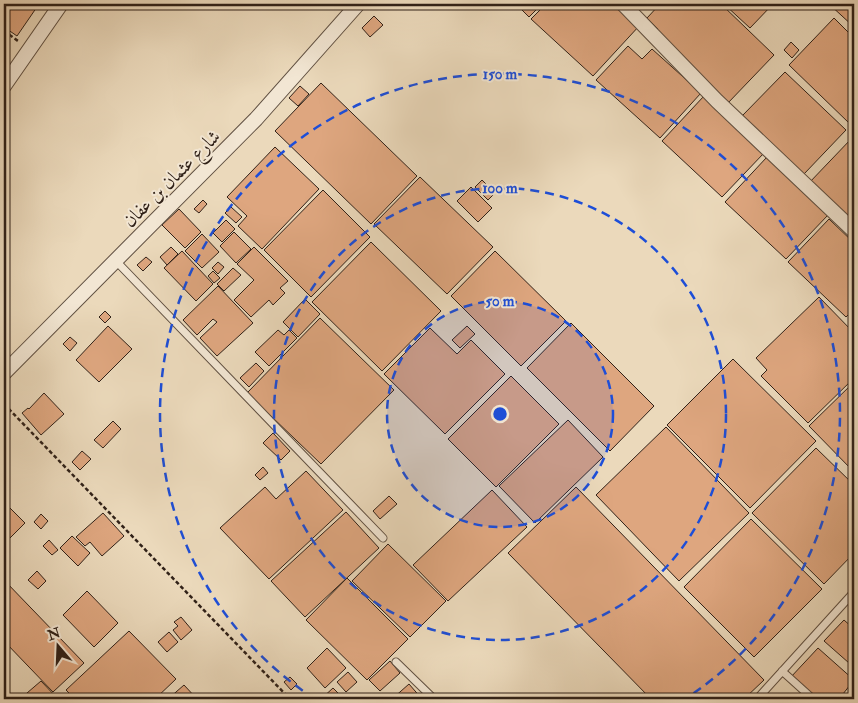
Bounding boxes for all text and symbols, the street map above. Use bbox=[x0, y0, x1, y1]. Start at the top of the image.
text: 150 m bbox=[483, 65, 517, 84]
street label: شارع عثمان بن عفان bbox=[118, 125, 228, 235]
text: 100 m bbox=[482, 179, 518, 198]
text: 50 m bbox=[486, 292, 515, 311]
centre of rings bbox=[491, 405, 509, 423]
north arrow bbox=[32, 620, 82, 670]
text: N bbox=[44, 624, 63, 645]

